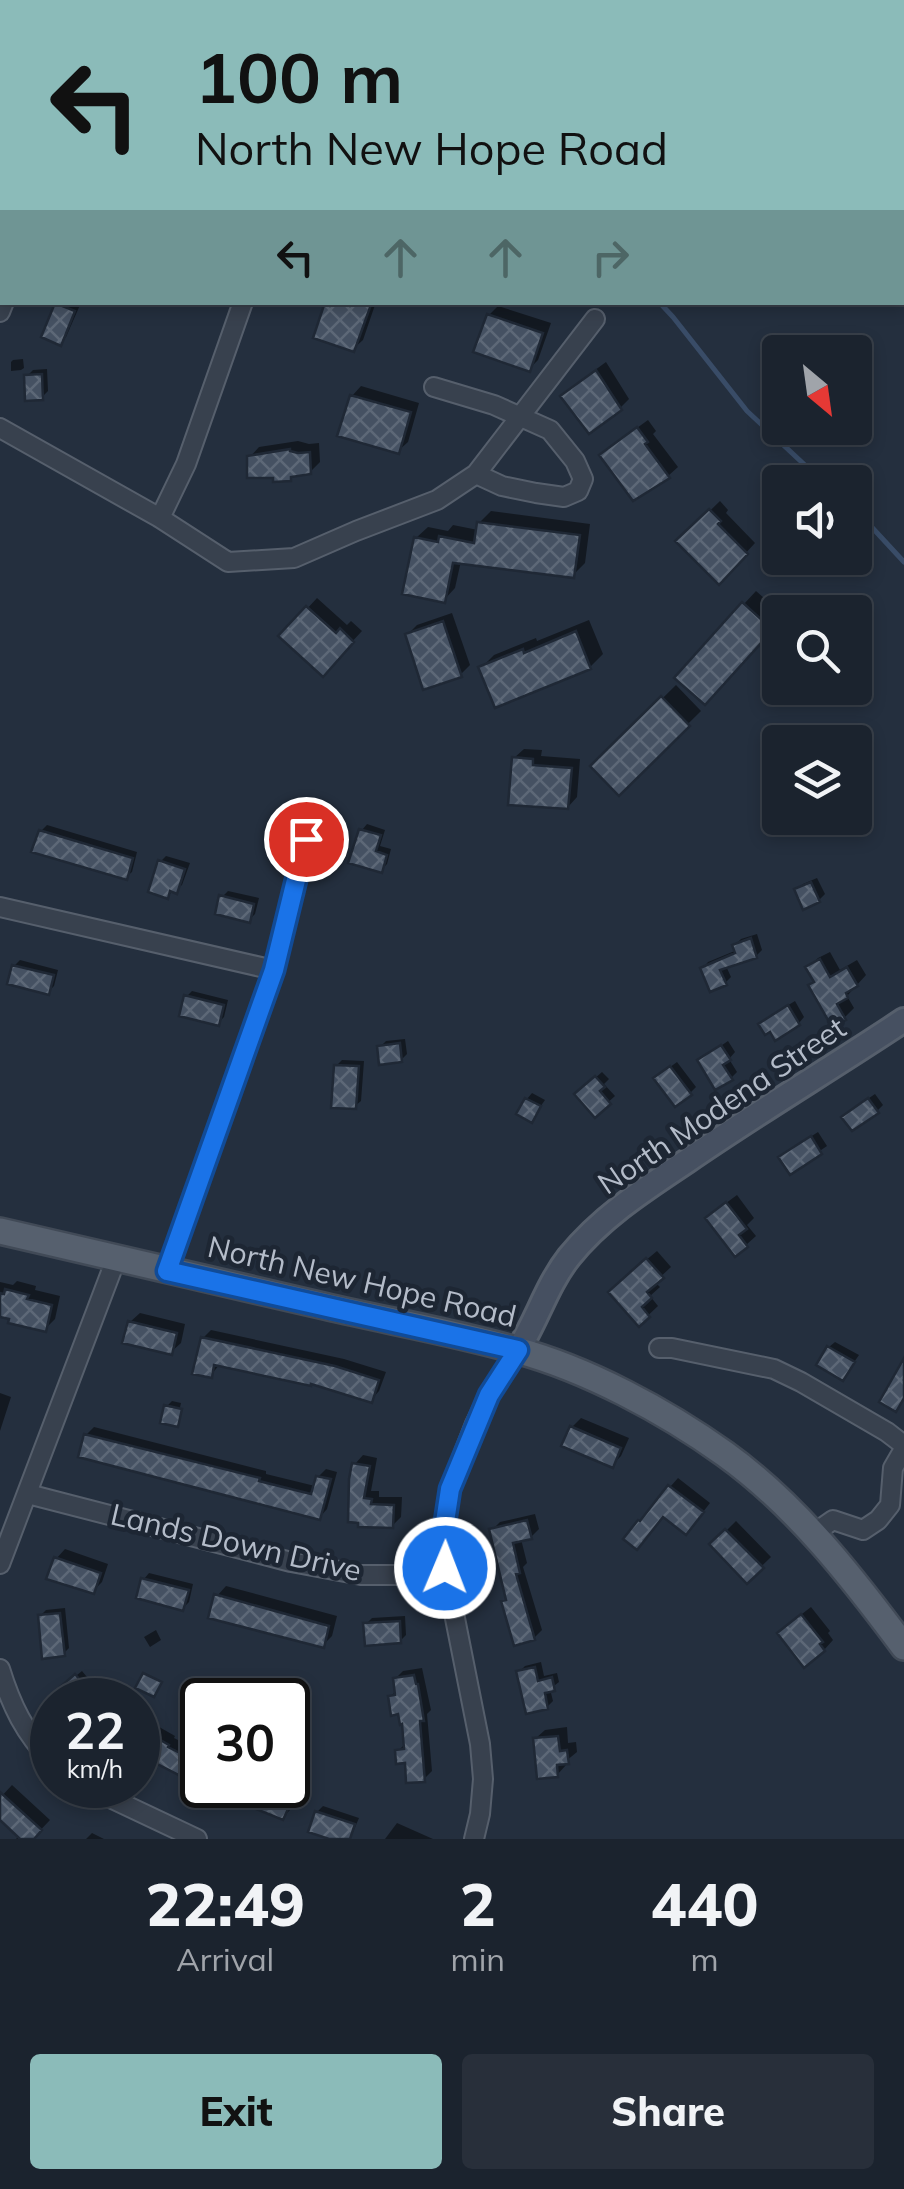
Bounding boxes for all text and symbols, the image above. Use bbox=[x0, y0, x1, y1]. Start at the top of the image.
text: 100 m bbox=[195, 33, 403, 121]
icon: left bbox=[30, 40, 160, 170]
text: North New Hope Road bbox=[195, 120, 668, 176]
icon: left bbox=[268, 230, 323, 285]
icon: ahead bbox=[373, 230, 428, 285]
icon: ahead bbox=[478, 230, 533, 285]
icon: right bbox=[583, 230, 638, 285]
north arrow bbox=[762, 335, 872, 445]
map controls bbox=[762, 335, 872, 835]
button: sound bbox=[762, 465, 872, 575]
button: search bbox=[762, 595, 872, 705]
button: layers bbox=[762, 725, 872, 835]
pin bbox=[264, 797, 349, 882]
icon: arrive bbox=[279, 812, 334, 867]
street label: North Modena Street bbox=[590, 1008, 853, 1202]
street label: North New Hope Road bbox=[204, 1227, 520, 1335]
street label: Lands Down Drive bbox=[107, 1495, 365, 1589]
position arrow bbox=[393, 1516, 497, 1620]
speed limit sign: 30 bbox=[180, 1678, 310, 1808]
text: 22 bbox=[65, 1699, 125, 1762]
text: km/h bbox=[67, 1753, 123, 1784]
text: 22:49 bbox=[145, 1866, 305, 1941]
text: 2 bbox=[460, 1866, 496, 1941]
text: 440 bbox=[650, 1866, 758, 1941]
text: Arrival bbox=[176, 1939, 274, 1979]
text: min bbox=[451, 1939, 505, 1979]
text: m bbox=[690, 1939, 719, 1979]
button: Exit bbox=[30, 2054, 442, 2169]
button: Share bbox=[462, 2054, 874, 2169]

